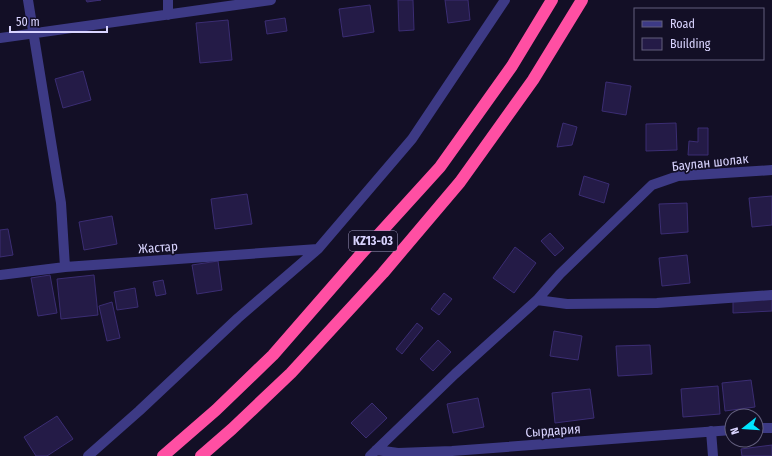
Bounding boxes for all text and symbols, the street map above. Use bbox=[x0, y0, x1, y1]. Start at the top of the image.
scale bar bbox=[10, 8, 107, 34]
legend bbox=[634, 8, 764, 60]
text: 50 m bbox=[16, 15, 40, 29]
text: Road bbox=[670, 17, 695, 31]
text: Building bbox=[670, 37, 711, 51]
street label: Баулан шолак bbox=[671, 151, 749, 174]
road number: KZ13-03 bbox=[349, 231, 397, 251]
street label: Жастар bbox=[138, 239, 178, 256]
north arrow bbox=[724, 408, 764, 448]
street label: Сырдария bbox=[525, 421, 581, 440]
text: N bbox=[728, 426, 742, 436]

